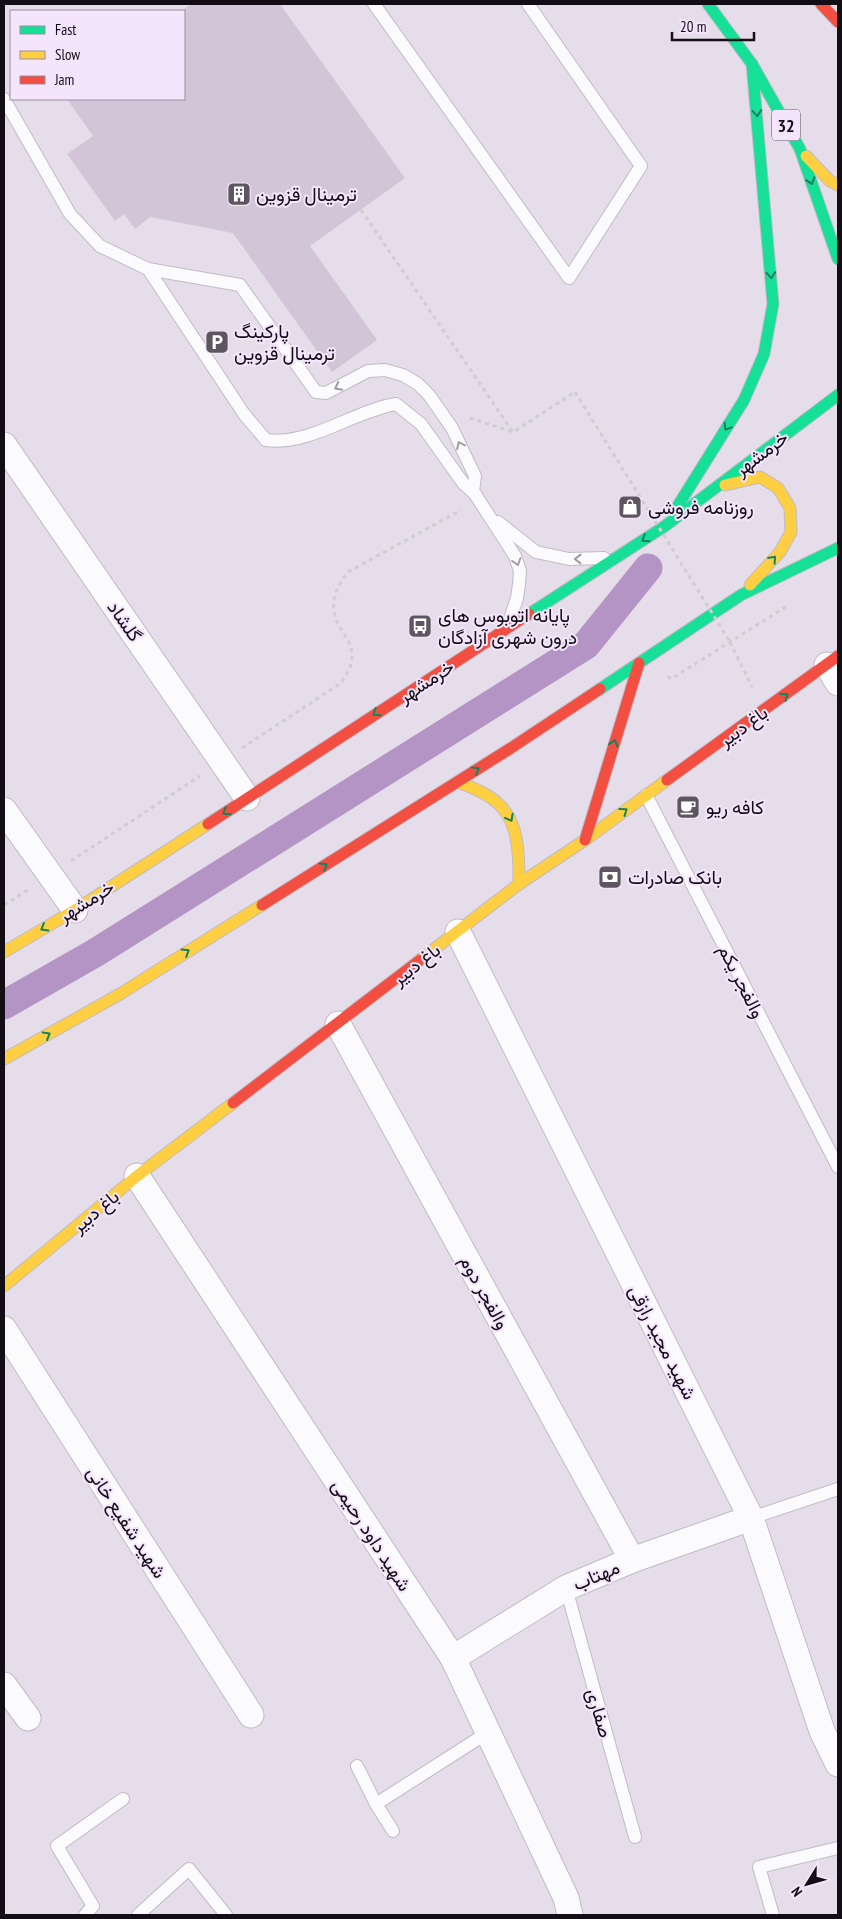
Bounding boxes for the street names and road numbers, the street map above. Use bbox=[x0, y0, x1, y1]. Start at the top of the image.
road number: 32 bbox=[772, 110, 800, 140]
street label: خرمشهر bbox=[728, 425, 793, 482]
street label: گلشاد bbox=[102, 596, 148, 646]
street label: خرمشهر bbox=[393, 654, 458, 708]
street label: باغ دبیر bbox=[713, 700, 773, 753]
street label: خرمشهر bbox=[53, 875, 118, 928]
street label: باغ دبیر bbox=[386, 938, 446, 992]
street label: والفجر یکم bbox=[712, 940, 771, 1022]
street label: باغ دبیر bbox=[65, 1184, 124, 1239]
street label: والفجر دوم bbox=[454, 1251, 515, 1334]
street label: شهید مجید رازقی bbox=[624, 1281, 702, 1403]
street label: شهید شفیع خانی bbox=[80, 1461, 172, 1584]
street label: شهید داود رحیمی bbox=[327, 1475, 417, 1596]
street label: مهتاب bbox=[569, 1554, 623, 1596]
street label: صفاری bbox=[582, 1686, 618, 1740]

